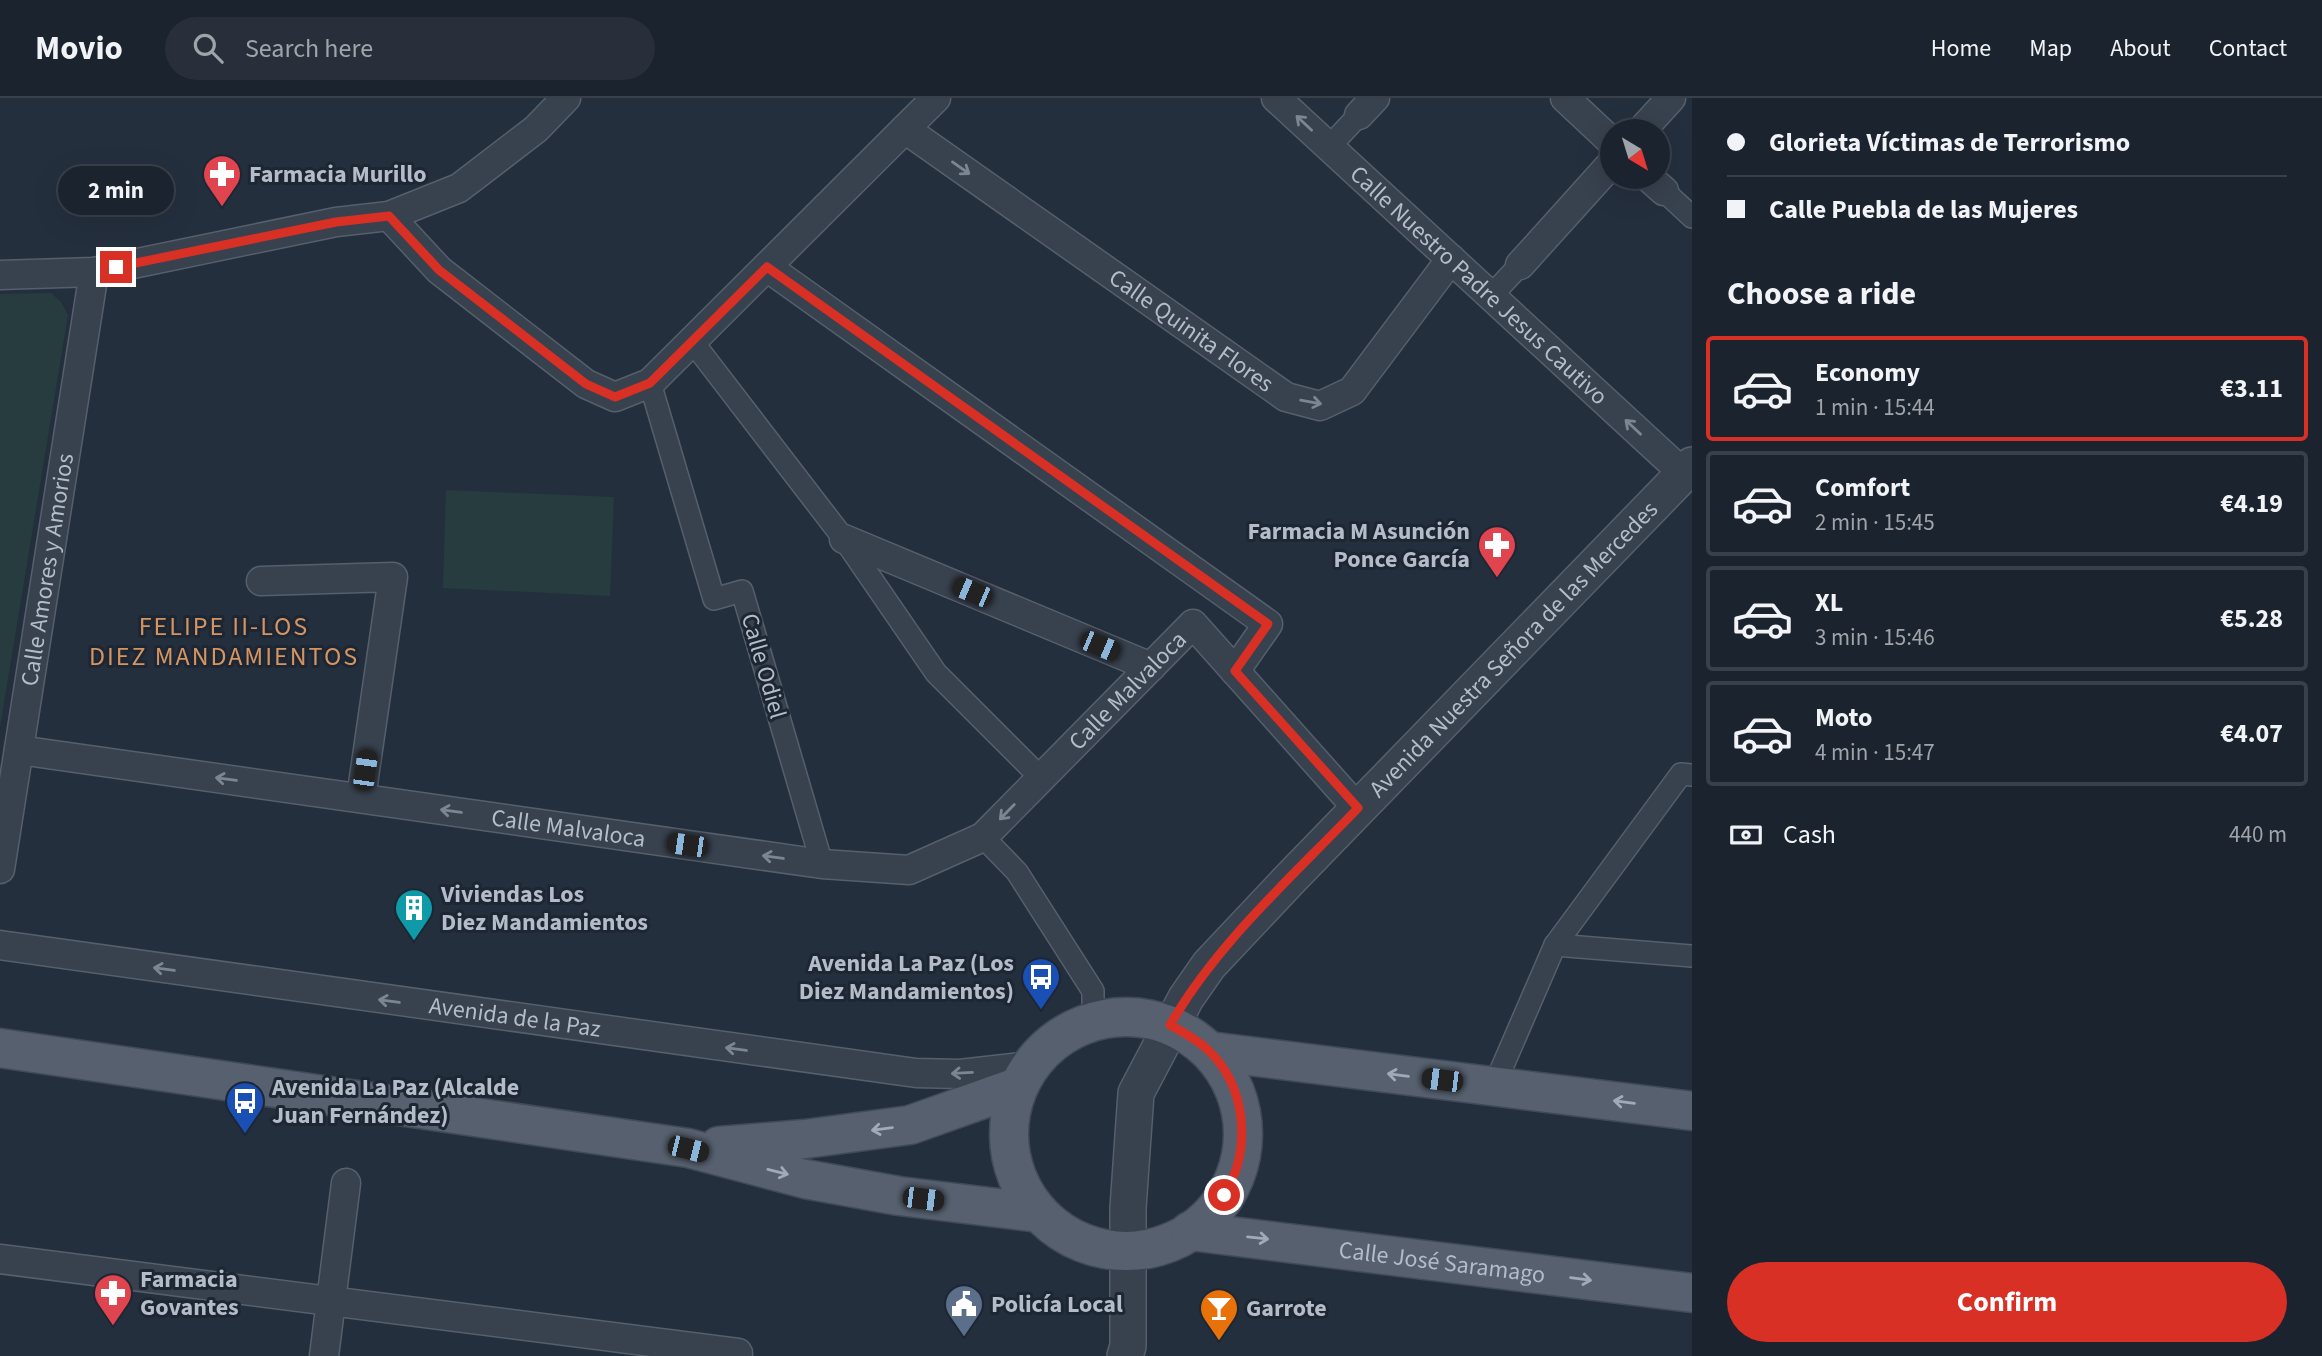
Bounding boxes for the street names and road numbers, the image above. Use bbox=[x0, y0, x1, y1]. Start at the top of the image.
street label: Calle Nuestro Padre Jesus Cautivo bbox=[1342, 157, 1616, 414]
street label: Calle Quinita Flores bbox=[1101, 261, 1281, 401]
street label: Calle Amores y Amorios bbox=[12, 451, 83, 689]
street label: Avenida Nuestra Señora de las Mercedes bbox=[1361, 493, 1666, 806]
street label: Calle Odiel bbox=[732, 609, 795, 723]
street label: Calle Malvaloca bbox=[1061, 623, 1195, 758]
street label: Calle Malvaloca bbox=[489, 800, 648, 857]
street label: Avenida de la Paz bbox=[427, 988, 603, 1047]
street label: Calle José Saramago bbox=[1337, 1233, 1547, 1293]

